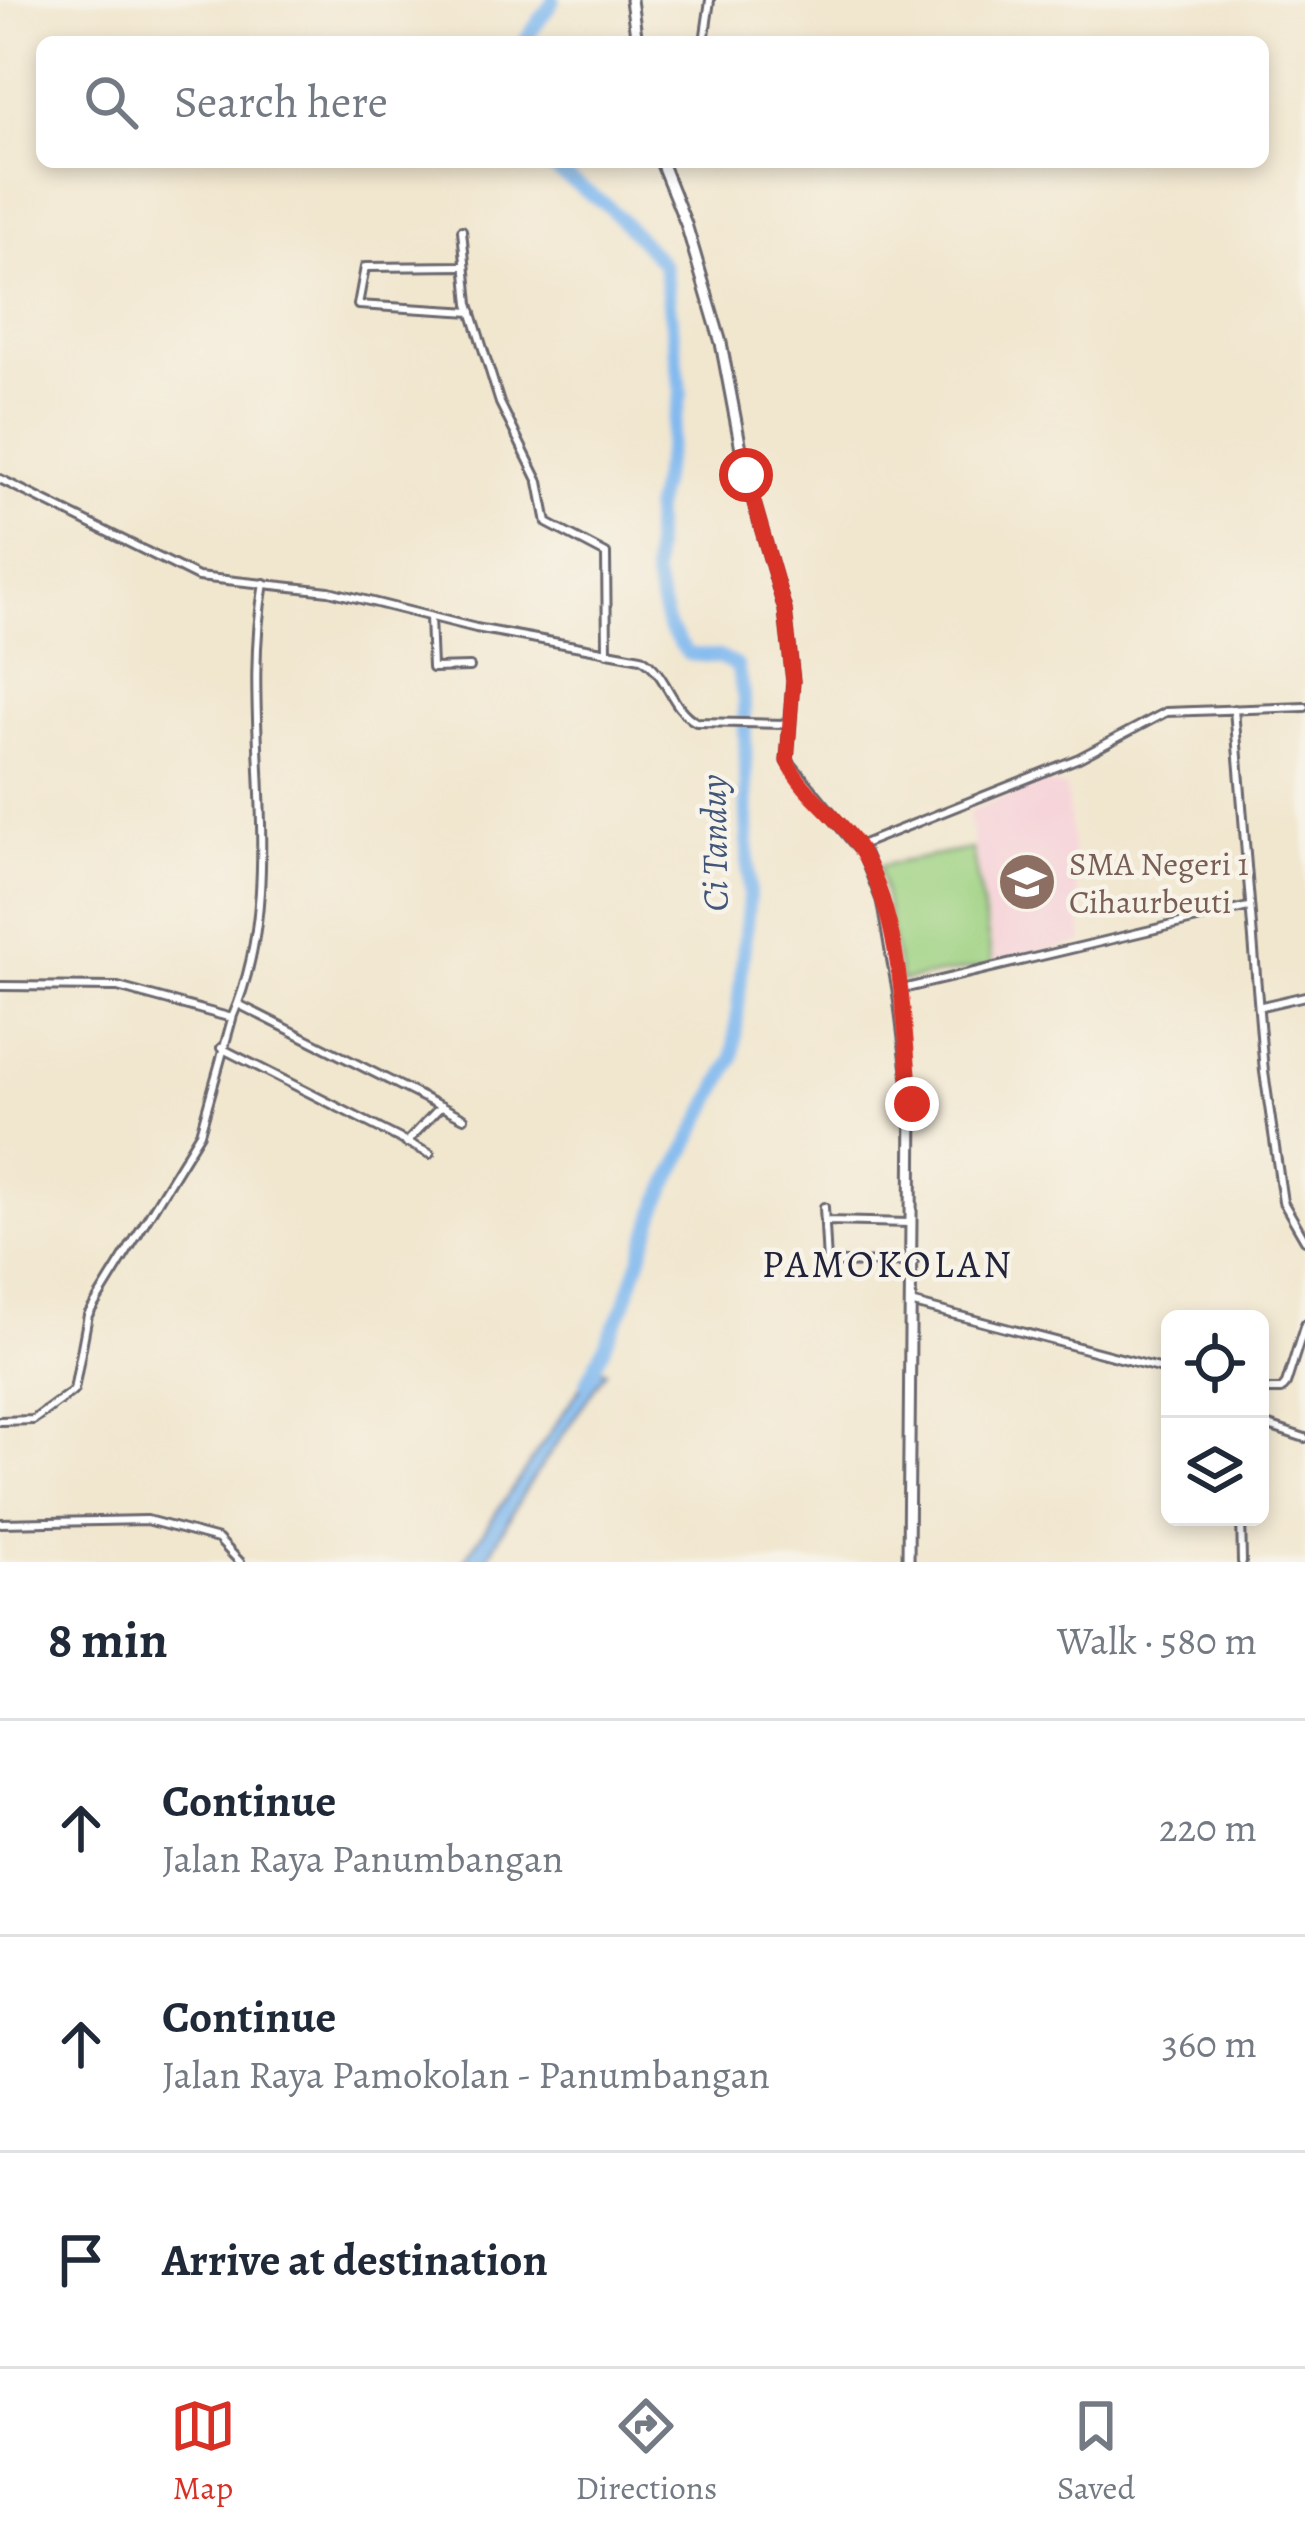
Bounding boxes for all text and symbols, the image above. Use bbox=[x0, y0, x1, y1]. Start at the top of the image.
search box bbox=[36, 36, 1269, 168]
icon: search bbox=[78, 69, 144, 135]
text: Search here bbox=[174, 71, 388, 133]
route start bbox=[719, 448, 773, 502]
water label: Ci Tanduy bbox=[688, 774, 740, 912]
place label: SMA Negeri 1 Cihaurbeuti bbox=[1069, 841, 1249, 924]
school or university icon: SMA Negeri 1 Cihaurbeuti bbox=[996, 851, 1058, 913]
route end bbox=[885, 1077, 939, 1131]
district label: PAMOKOLAN bbox=[762, 1237, 1014, 1290]
map controls bbox=[1161, 1310, 1269, 1526]
button: locate bbox=[1161, 1310, 1269, 1418]
button: layers bbox=[1161, 1418, 1269, 1526]
text: 8 min bbox=[48, 1605, 168, 1675]
text: Walk · 580 m bbox=[1057, 1614, 1257, 1667]
text: Continue bbox=[162, 1770, 336, 1832]
icon: ahead bbox=[48, 1795, 114, 1861]
text: 220 m bbox=[1159, 1801, 1257, 1854]
text: Jalan Raya Panumbangan bbox=[162, 1832, 563, 1885]
text: Continue bbox=[162, 1986, 336, 2048]
icon: ahead bbox=[48, 2011, 114, 2077]
text: 360 m bbox=[1162, 2017, 1257, 2070]
text: Jalan Raya Pamokolan - Panumbangan bbox=[162, 2048, 770, 2101]
icon: arrive bbox=[48, 2227, 114, 2293]
text: Arrive at destination bbox=[162, 2229, 548, 2291]
tab: Map bbox=[170, 2393, 236, 2510]
tab: Directions bbox=[576, 2393, 717, 2510]
tab: Saved bbox=[1057, 2393, 1135, 2510]

